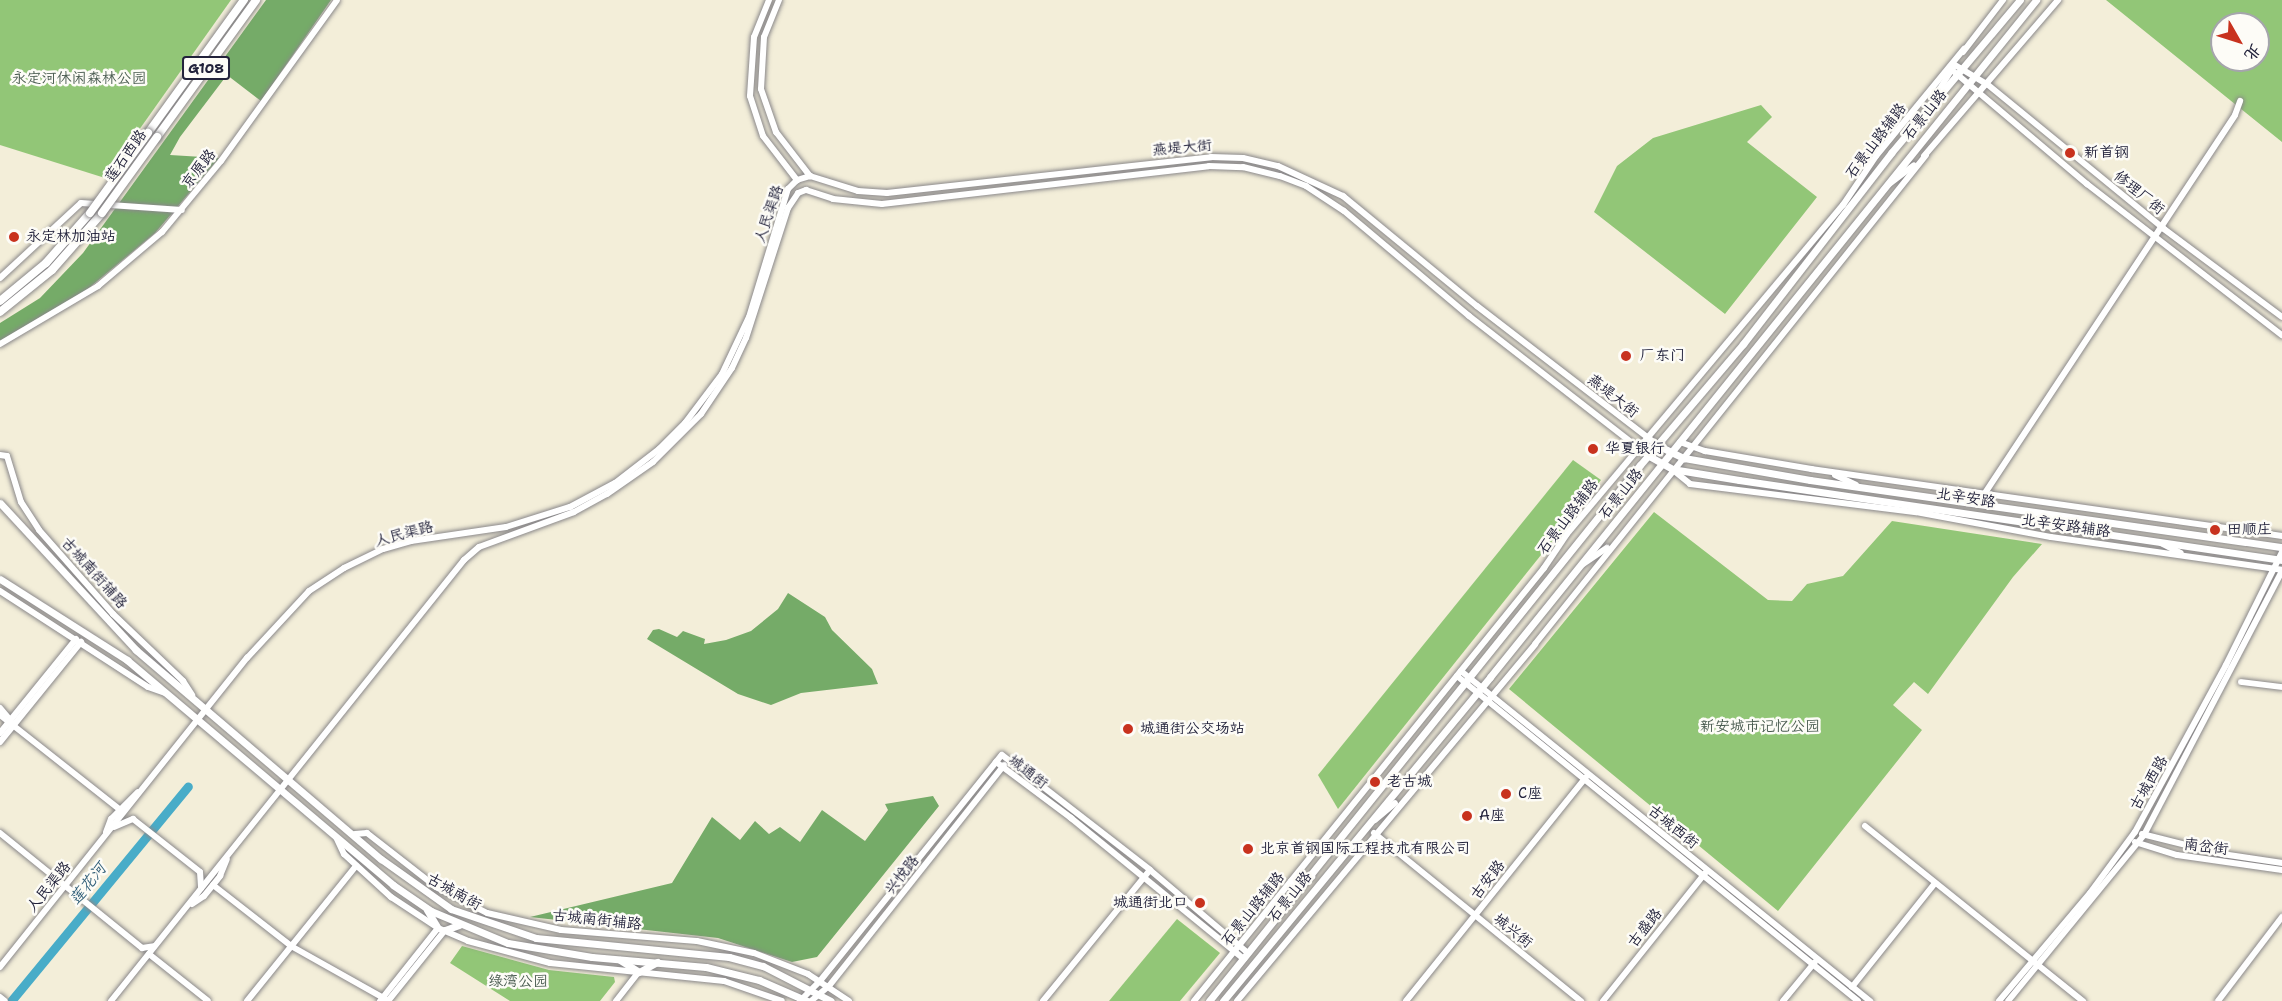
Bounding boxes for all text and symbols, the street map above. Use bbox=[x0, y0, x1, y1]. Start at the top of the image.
north arrow bbox=[2210, 12, 2270, 72]
text: 北 bbox=[2240, 40, 2266, 65]
road number: G108 bbox=[182, 57, 230, 79]
park label: 永定河休闲森林公园 bbox=[12, 70, 146, 88]
street label: 石景山路 bbox=[1899, 86, 1951, 144]
street label: 石景山路辅路 bbox=[1842, 100, 1910, 182]
street label: 莲石西路 bbox=[101, 126, 151, 186]
street label: 燕堤大街 bbox=[1151, 136, 1213, 160]
marker: 新首钢 bbox=[2061, 144, 2079, 162]
place label: 新首钢 bbox=[2084, 144, 2129, 162]
street label: 京原路 bbox=[178, 146, 220, 192]
street label: 修理厂街 bbox=[2110, 167, 2168, 219]
street label: 人民渠路 bbox=[751, 183, 787, 245]
place label: 永定林加油站 bbox=[26, 228, 116, 246]
marker: 永定林加油站 bbox=[7, 230, 21, 244]
marker: 厂东门 bbox=[1617, 347, 1635, 365]
place label: 厂东门 bbox=[1640, 347, 1685, 365]
street label: 燕堤大街 bbox=[1584, 370, 1642, 422]
place label: 华夏银行 bbox=[1605, 440, 1665, 458]
marker: 华夏银行 bbox=[1586, 442, 1600, 456]
street label: 石景山路 bbox=[1595, 465, 1647, 523]
street label: 石景山路辅路 bbox=[1534, 476, 1602, 558]
street label: 北辛安路 bbox=[1935, 484, 1997, 512]
street label: 北辛安路辅路 bbox=[2020, 511, 2112, 541]
street label: 人民渠路 bbox=[373, 518, 435, 550]
place label: 田顺庄 bbox=[2227, 521, 2272, 539]
marker: 田顺庄 bbox=[2208, 523, 2222, 537]
street label: 古城南街辅路 bbox=[57, 534, 131, 612]
park label: 新安城市记忆公园 bbox=[1700, 718, 1820, 736]
place label: 城通街公交场站 bbox=[1140, 720, 1245, 738]
marker: 城通街公交场站 bbox=[1121, 722, 1135, 736]
street label: 城通街 bbox=[1005, 751, 1051, 793]
street label: 古城西路 bbox=[2126, 753, 2172, 813]
place label: 老古城 bbox=[1387, 773, 1432, 791]
marker: 老古城 bbox=[1368, 775, 1382, 789]
place label: C座 bbox=[1518, 785, 1542, 803]
marker: C座 bbox=[1499, 787, 1513, 801]
street label: 古城西街 bbox=[1644, 801, 1702, 853]
place label: A座 bbox=[1479, 807, 1505, 825]
marker: A座 bbox=[1460, 809, 1474, 823]
street label: 南岔街 bbox=[2183, 835, 2229, 859]
place label: 北京首钢国际工程技术有限公司 bbox=[1260, 840, 1470, 858]
marker: 北京首钢国际工程技术有限公司 bbox=[1241, 842, 1255, 856]
street label: 兴悦路 bbox=[881, 852, 923, 898]
street label: 古安路 bbox=[1467, 857, 1509, 903]
street label: 人民渠路 bbox=[23, 858, 75, 916]
water label: 莲花河 bbox=[65, 859, 111, 909]
street label: 石景山路辅路 bbox=[1218, 868, 1288, 950]
street label: 石景山路 bbox=[1264, 868, 1316, 926]
street label: 古城南街 bbox=[423, 870, 485, 914]
place label: 城通街北口 bbox=[1113, 894, 1188, 912]
marker: 城通街北口 bbox=[1193, 896, 1207, 910]
street label: 古盛路 bbox=[1624, 905, 1666, 951]
street label: 古城南街辅路 bbox=[551, 906, 643, 934]
street label: 城兴街 bbox=[1490, 910, 1536, 952]
park label: 绿湾公园 bbox=[488, 973, 548, 991]

